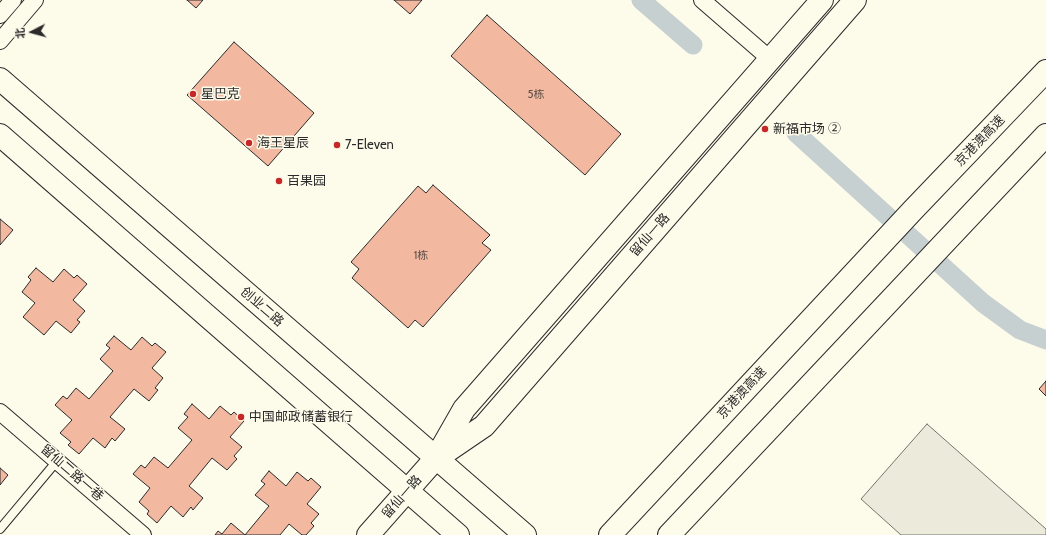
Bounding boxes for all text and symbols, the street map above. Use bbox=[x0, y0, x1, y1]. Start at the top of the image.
north arrow bbox=[12, 12, 52, 52]
text: 北 bbox=[13, 27, 28, 39]
place label: 星巴克 bbox=[201, 86, 240, 102]
house number: 5栋 bbox=[528, 88, 544, 102]
marker: 星巴克 bbox=[188, 89, 198, 99]
street label: 京港澳高速 bbox=[952, 112, 1008, 170]
place label: 新福市场 ② bbox=[773, 121, 841, 137]
marker: 新福市场 ② bbox=[760, 124, 770, 134]
place label: 海王星辰 bbox=[257, 135, 309, 151]
place label: 7-Eleven bbox=[345, 137, 394, 153]
marker: 海王星辰 bbox=[244, 138, 254, 148]
marker: 7-Eleven bbox=[332, 140, 342, 150]
place label: 百果园 bbox=[287, 173, 326, 189]
marker: 百果园 bbox=[274, 176, 284, 186]
street label: 留仙一路 bbox=[627, 210, 673, 260]
house number: 1栋 bbox=[414, 249, 428, 263]
street label: 创业二路 bbox=[237, 284, 287, 330]
street label: 京港澳高速 bbox=[714, 364, 770, 422]
place label: 中国邮政储蓄银行 bbox=[249, 409, 353, 425]
marker: 中国邮政储蓄银行 bbox=[236, 412, 246, 422]
street label: 留仙二路一巷 bbox=[37, 442, 107, 504]
street label: 留仙一路 bbox=[379, 472, 425, 522]

